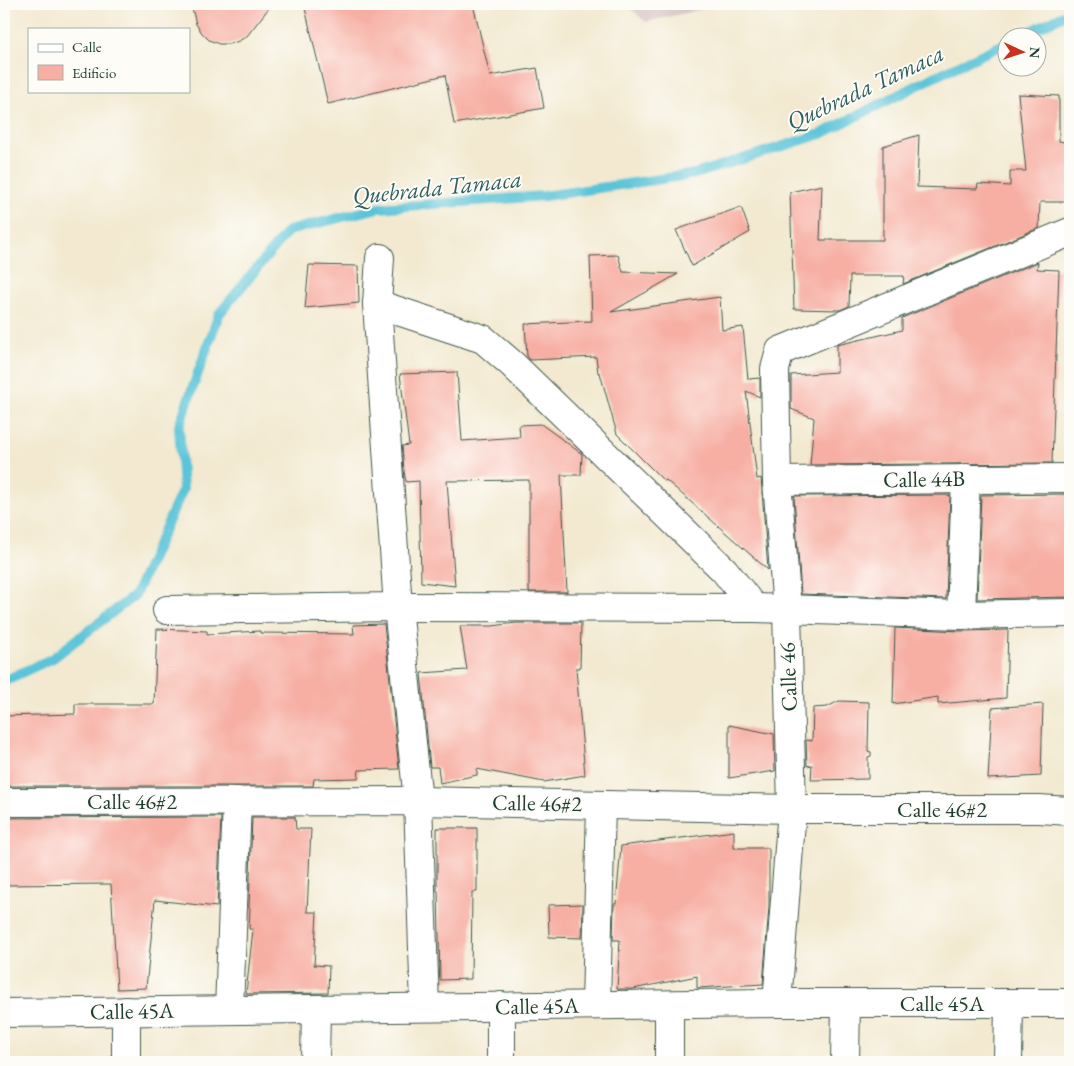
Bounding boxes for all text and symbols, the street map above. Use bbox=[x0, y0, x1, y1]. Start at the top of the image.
legend bbox=[28, 28, 190, 92]
north arrow bbox=[996, 28, 1046, 78]
text: Calle bbox=[72, 37, 102, 56]
water label: Quebrada Tamaca bbox=[781, 37, 949, 137]
text: N bbox=[1026, 47, 1044, 59]
text: Edificio bbox=[72, 63, 116, 82]
water label: Quebrada Tamaca bbox=[351, 163, 523, 211]
street label: Calle 44B bbox=[883, 464, 965, 494]
street label: Calle 46 bbox=[772, 642, 804, 712]
street label: Calle 46#2 bbox=[87, 787, 177, 816]
street label: Calle 46#2 bbox=[492, 788, 583, 818]
street label: Calle 46#2 bbox=[897, 795, 987, 824]
street label: Calle 45A bbox=[900, 989, 985, 1018]
street label: Calle 45A bbox=[495, 991, 580, 1021]
street label: Calle 45A bbox=[90, 996, 175, 1026]

